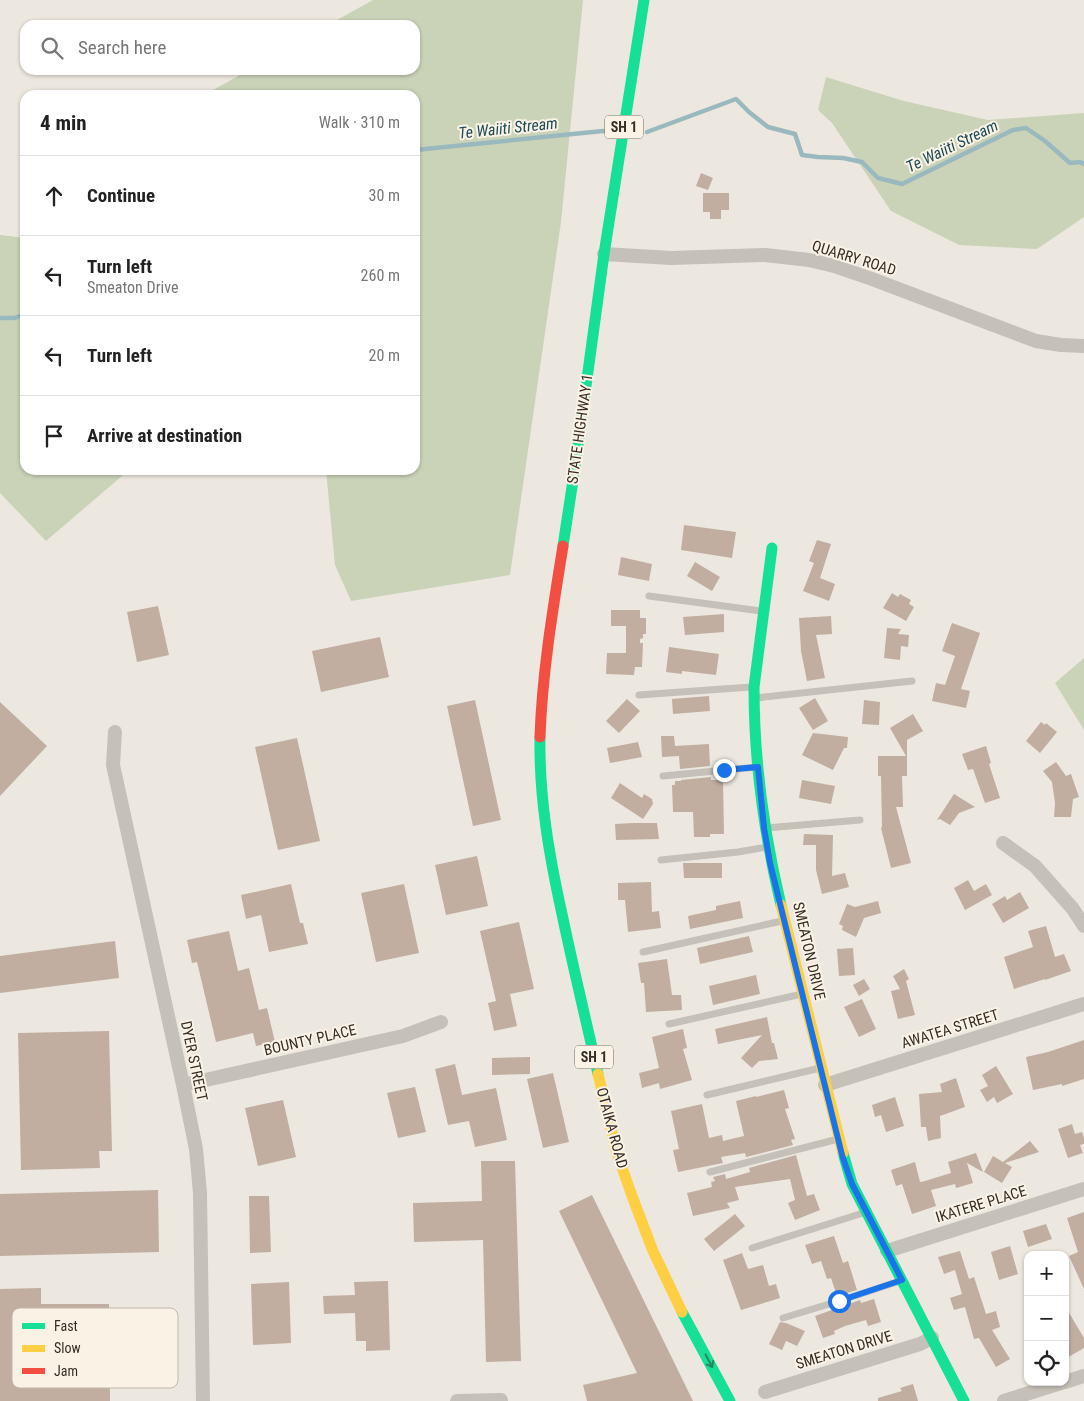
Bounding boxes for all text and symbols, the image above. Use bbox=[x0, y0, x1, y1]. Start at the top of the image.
search box bbox=[20, 20, 420, 75]
icon: search bbox=[38, 34, 66, 62]
text: Search here bbox=[78, 36, 166, 59]
text: 4 min bbox=[40, 111, 87, 135]
text: Walk · 310 m bbox=[319, 113, 400, 132]
water label: Te Waiiti Stream bbox=[457, 113, 559, 143]
road number: SH 1 bbox=[605, 115, 643, 138]
water label: Te Waiiti Stream bbox=[903, 116, 1001, 176]
icon: ahead bbox=[40, 182, 68, 210]
text: Continue bbox=[87, 184, 155, 207]
text: 30 m bbox=[368, 186, 400, 205]
street label: QUARRY ROAD bbox=[810, 237, 898, 279]
text: Turn left bbox=[87, 255, 152, 278]
icon: left bbox=[40, 262, 68, 290]
text: 260 m bbox=[361, 266, 400, 285]
text: Smeaton Drive bbox=[87, 278, 178, 297]
icon: left bbox=[40, 342, 68, 370]
text: Turn left bbox=[87, 344, 152, 367]
text: 20 m bbox=[368, 346, 400, 365]
street label: STATE HIGHWAY 1 bbox=[563, 373, 597, 485]
icon: arrive bbox=[40, 422, 68, 450]
text: Arrive at destination bbox=[87, 424, 242, 447]
route end bbox=[713, 759, 736, 782]
street label: SMEATON DRIVE bbox=[789, 900, 829, 1002]
street label: AWATEA STREET bbox=[899, 1006, 1001, 1052]
street label: DYER STREET bbox=[177, 1019, 211, 1103]
street label: BOUNTY PLACE bbox=[262, 1021, 358, 1059]
road number: SH 1 bbox=[575, 1046, 613, 1068]
street label: OTAIKA ROAD bbox=[593, 1086, 631, 1170]
street label: IKATERE PLACE bbox=[933, 1182, 1029, 1226]
map controls bbox=[1024, 1251, 1069, 1386]
button: + bbox=[1024, 1251, 1069, 1296]
route start bbox=[828, 1290, 851, 1313]
button: − bbox=[1024, 1296, 1069, 1341]
legend bbox=[12, 1308, 178, 1388]
text: Fast bbox=[54, 1318, 78, 1334]
street label: SMEATON DRIVE bbox=[794, 1327, 894, 1373]
text: Slow bbox=[54, 1340, 81, 1356]
button: locate bbox=[1024, 1341, 1069, 1386]
one-way arrow bbox=[705, 1353, 714, 1368]
text: Jam bbox=[54, 1363, 78, 1379]

